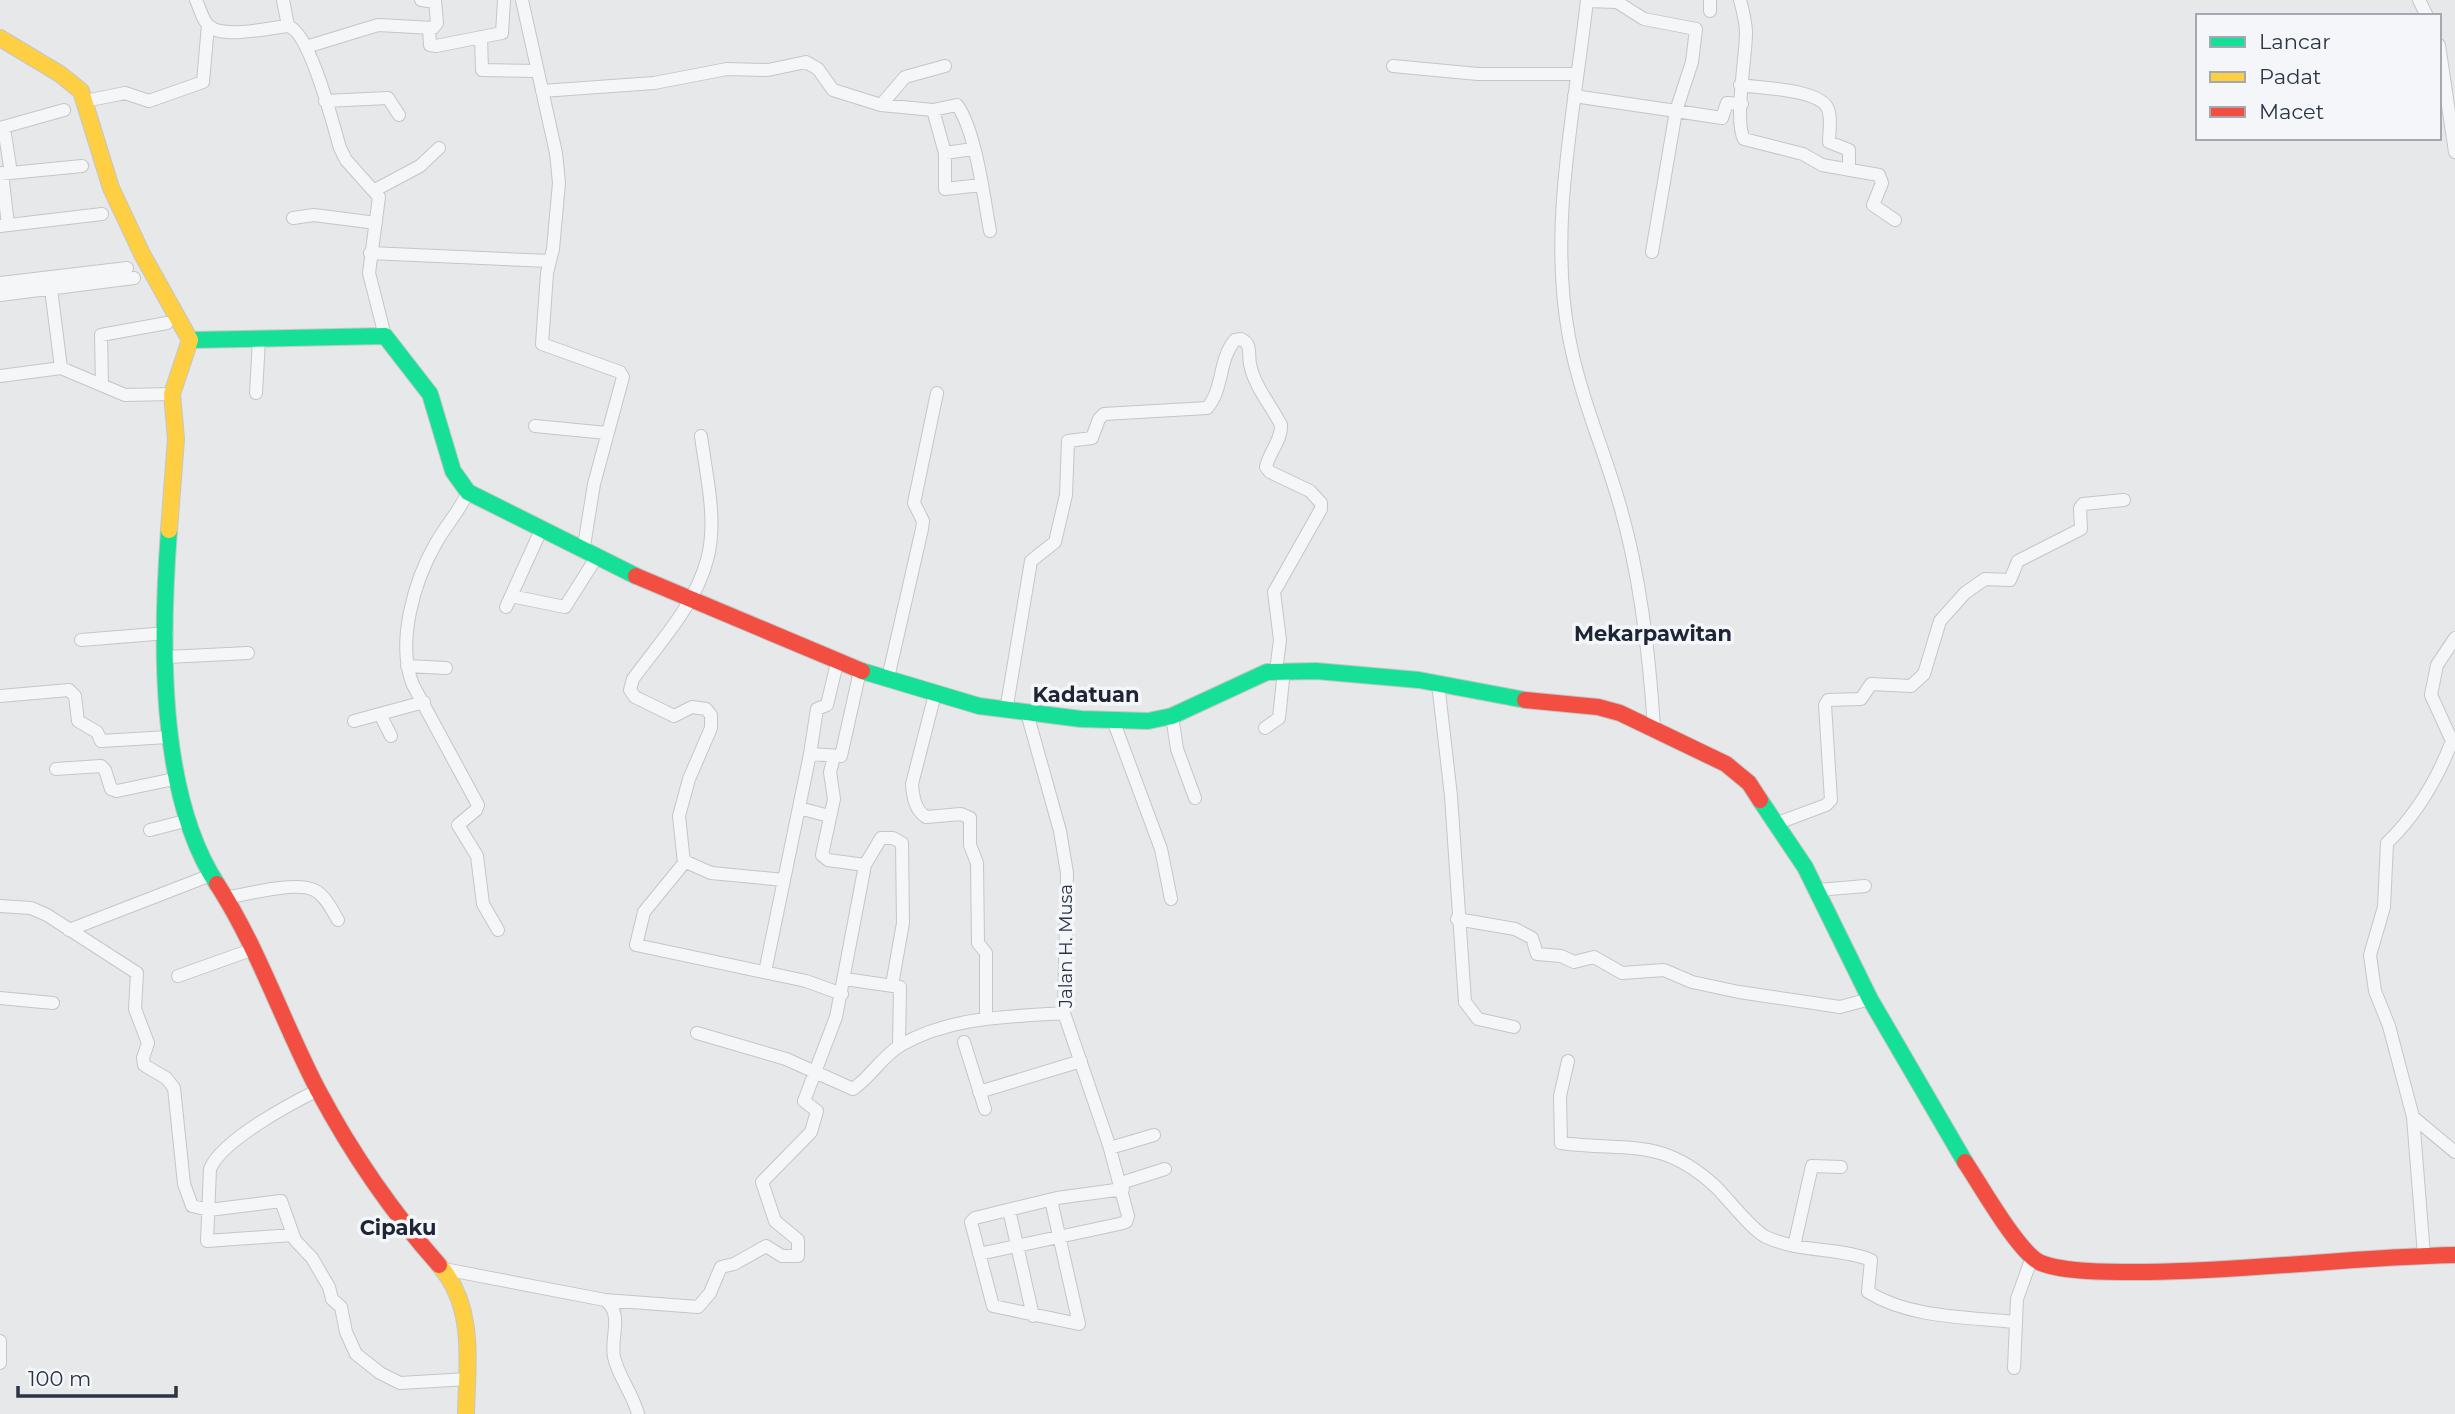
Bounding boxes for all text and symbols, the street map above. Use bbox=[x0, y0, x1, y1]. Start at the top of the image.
legend bbox=[2196, 14, 2441, 140]
text: Lancar bbox=[2259, 29, 2331, 54]
text: Padat bbox=[2259, 64, 2321, 89]
text: Macet bbox=[2259, 99, 2324, 124]
district label: Mekarpawitan bbox=[1574, 621, 1732, 646]
district label: Kadatuan bbox=[1033, 682, 1139, 707]
street label: Jalan H. Musa bbox=[1055, 884, 1077, 1009]
district label: Cipaku bbox=[360, 1215, 436, 1240]
scale bar bbox=[18, 1354, 175, 1398]
text: 100 m bbox=[28, 1366, 91, 1391]

